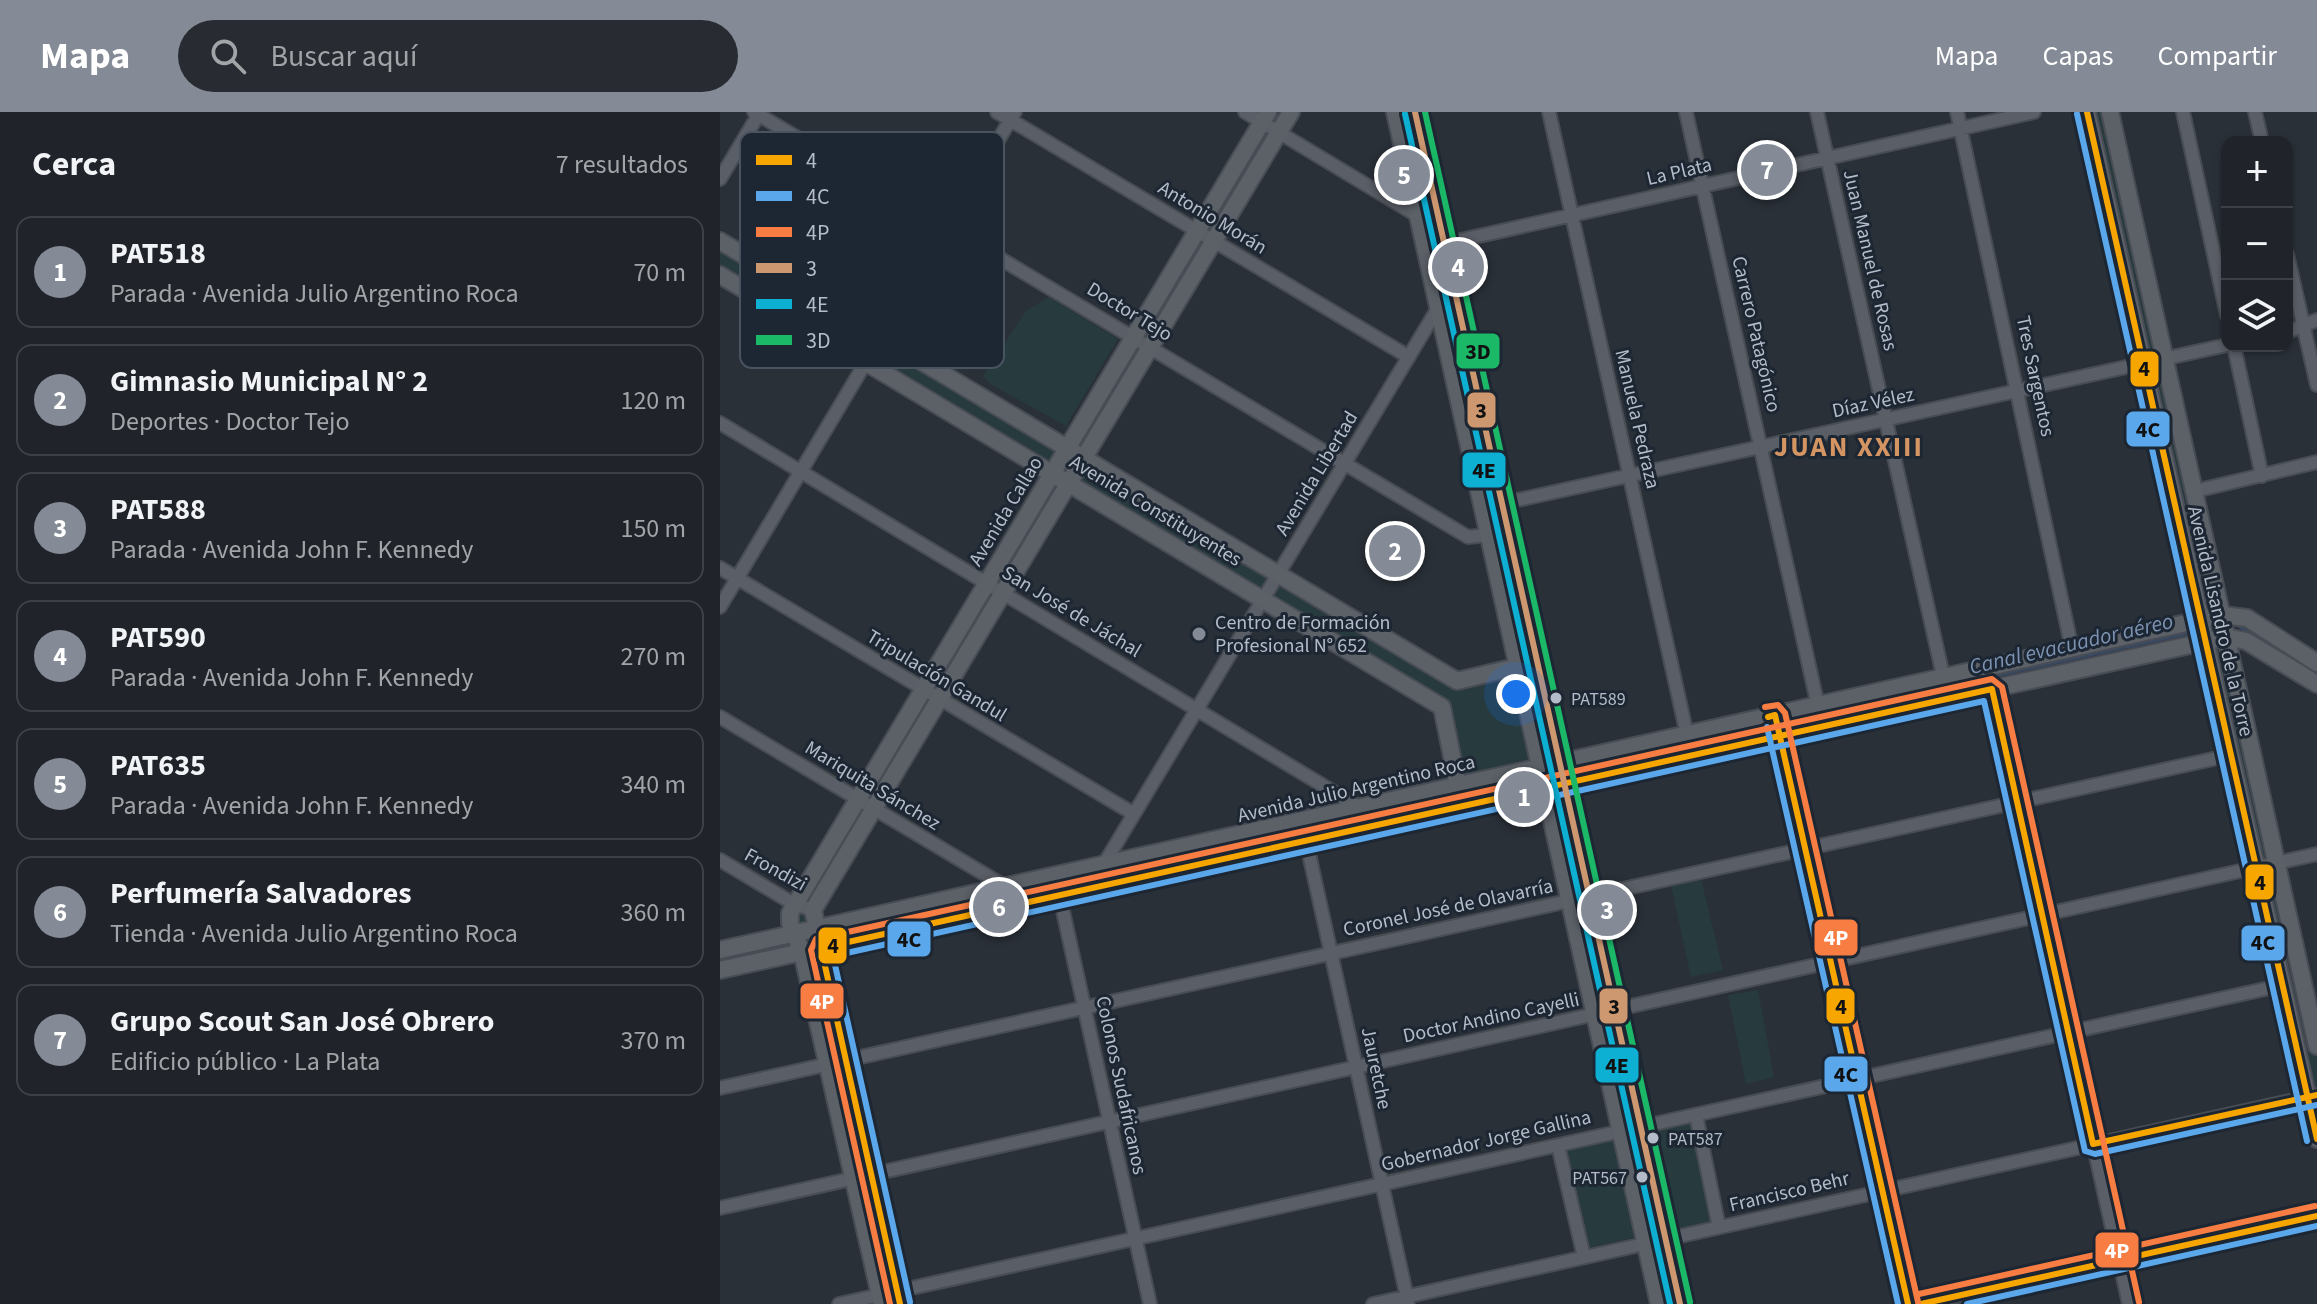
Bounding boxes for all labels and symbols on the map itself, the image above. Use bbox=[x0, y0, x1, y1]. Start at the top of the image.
legend bbox=[740, 132, 1004, 368]
pin: 7 bbox=[1741, 140, 1793, 200]
text: 4 bbox=[806, 145, 817, 177]
pin: 5 bbox=[1378, 145, 1430, 205]
street label: La Plata bbox=[1644, 151, 1715, 193]
street label: Juan Manuel de Rosas bbox=[1836, 167, 1904, 353]
street label: Antonio Morán bbox=[1153, 174, 1272, 261]
text: 4C bbox=[806, 181, 830, 213]
text: 4P bbox=[806, 217, 829, 249]
pin: 4 bbox=[1432, 237, 1484, 297]
text: 3 bbox=[806, 253, 817, 285]
street label: Carrero Patagónico bbox=[1724, 253, 1788, 415]
street label: Doctor Tejo bbox=[1081, 275, 1178, 348]
text: 4E bbox=[806, 289, 829, 321]
street label: Tres Sargentos bbox=[2009, 313, 2061, 439]
text: 3D bbox=[806, 325, 830, 357]
line badge: 3D bbox=[1455, 332, 1501, 370]
text: 3D bbox=[1465, 336, 1491, 368]
street label: Manuela Pedraza bbox=[1607, 347, 1667, 492]
line badge: 4 bbox=[2129, 350, 2160, 388]
text: 4 bbox=[2138, 353, 2150, 385]
street label: Díaz Vélez bbox=[1830, 381, 1917, 425]
line badge: 3 bbox=[1466, 391, 1497, 429]
text: 3 bbox=[1475, 395, 1487, 427]
street label: Avenida Libertad bbox=[1269, 406, 1365, 541]
line badge: 4C bbox=[2125, 410, 2171, 448]
text: 4C bbox=[2136, 414, 2160, 446]
district label: JUAN XXIII bbox=[1774, 427, 1924, 467]
street label: Avenida Constituyentes bbox=[1064, 448, 1247, 573]
street label: Avenida Callao bbox=[962, 451, 1050, 572]
line badge: 4E bbox=[1461, 451, 1507, 489]
text: 4E bbox=[1472, 455, 1496, 487]
street label: Avenida Lisandro de la Torre bbox=[2180, 503, 2260, 739]
pin: 2 bbox=[1369, 521, 1421, 581]
street label: San José de Jáchal bbox=[996, 559, 1147, 665]
water label: Canal evacuador aéreo bbox=[1966, 605, 2176, 683]
place label: Centro de Formación Profesional N° 652 bbox=[1215, 609, 1391, 660]
street label: Tripulación Gandul bbox=[861, 623, 1012, 729]
marker: Centro de Formación Profesional N° 652 bbox=[1190, 625, 1208, 643]
your location bbox=[1496, 674, 1536, 714]
place label: PAT589 bbox=[1571, 687, 1626, 712]
marker: PAT589 bbox=[1548, 690, 1564, 706]
street label: Mariquita Sánchez bbox=[799, 734, 946, 837]
street label: Avenida Julio Argentino Roca bbox=[1235, 748, 1478, 830]
pin: 1 bbox=[1498, 767, 1550, 827]
street label: Frondizi bbox=[739, 841, 812, 898]
line badge: 4 bbox=[2244, 863, 2275, 901]
text: 4 bbox=[2254, 867, 2266, 899]
street label: Coronel José de Olavarría bbox=[1341, 872, 1556, 944]
pin: 6 bbox=[973, 877, 1025, 937]
pin: 3 bbox=[1581, 880, 1633, 940]
line badge: 4P bbox=[1813, 918, 1859, 957]
line badge: 4C bbox=[886, 920, 932, 958]
text: 4P bbox=[1824, 922, 1848, 954]
text: 4C bbox=[897, 924, 921, 956]
line badge: 4C bbox=[2240, 924, 2286, 962]
line badge: 4 bbox=[817, 926, 848, 965]
text: 4C bbox=[2251, 927, 2275, 959]
text: 4 bbox=[827, 930, 839, 962]
line badge: 4P bbox=[799, 982, 845, 1020]
text: 4P bbox=[810, 986, 834, 1018]
street label: Doctor Andino Cayelli bbox=[1400, 986, 1582, 1050]
line badge: 3 bbox=[1598, 987, 1629, 1025]
line badge: 4 bbox=[1825, 987, 1856, 1025]
text: 3 bbox=[1608, 991, 1620, 1023]
text: 4 bbox=[1835, 991, 1847, 1023]
street label: Colonos Sudafricanos bbox=[1088, 993, 1154, 1177]
street label: Jauretche bbox=[1354, 1024, 1398, 1112]
line badge: 4E bbox=[1594, 1046, 1640, 1084]
text: 4E bbox=[1605, 1050, 1629, 1082]
line badge: 4C bbox=[1823, 1055, 1869, 1093]
text: 4C bbox=[1834, 1059, 1858, 1091]
street label: Gobernador Jorge Gallina bbox=[1379, 1103, 1594, 1179]
place label: PAT587 bbox=[1668, 1127, 1723, 1152]
marker: PAT587 bbox=[1645, 1130, 1661, 1146]
street label: Francisco Behr bbox=[1726, 1165, 1852, 1219]
place label: PAT567 bbox=[1572, 1166, 1627, 1191]
marker: PAT567 bbox=[1634, 1169, 1650, 1185]
line badge: 4P bbox=[2094, 1231, 2140, 1269]
text: 4P bbox=[2105, 1235, 2129, 1267]

